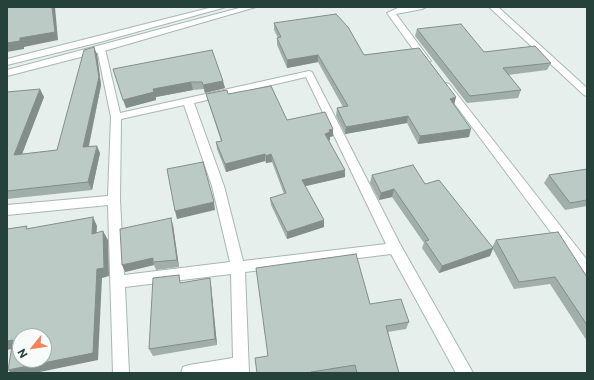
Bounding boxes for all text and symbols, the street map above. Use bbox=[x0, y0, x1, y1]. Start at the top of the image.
north arrow bbox=[12, 328, 52, 368]
text: N bbox=[14, 347, 30, 361]

